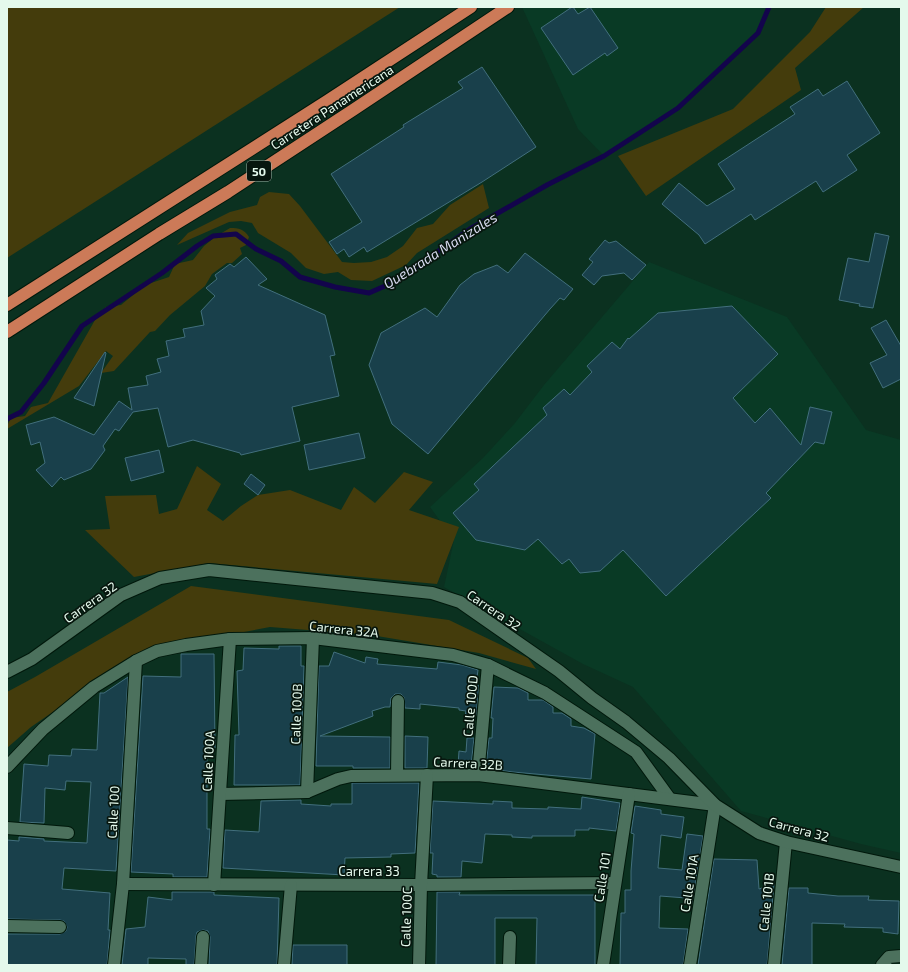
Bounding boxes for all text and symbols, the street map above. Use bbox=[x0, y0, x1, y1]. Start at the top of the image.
street label: Carretera Panamericana bbox=[268, 61, 396, 153]
road number: 50 bbox=[247, 161, 271, 181]
water label: Quebrada Manizales bbox=[380, 208, 500, 292]
street label: Carrera 32 bbox=[60, 578, 120, 626]
street label: Carrera 32 bbox=[464, 586, 524, 634]
street label: Carrera 32A bbox=[309, 617, 379, 641]
street label: Calle 100D bbox=[459, 675, 481, 737]
street label: Calle 100B bbox=[287, 683, 305, 745]
street label: Calle 100A bbox=[198, 730, 218, 792]
street label: Carrera 32B bbox=[433, 753, 503, 773]
street label: Calle 100 bbox=[104, 785, 122, 839]
street label: Carrera 32 bbox=[767, 813, 831, 845]
street label: Calle 101 bbox=[590, 851, 614, 903]
street label: Calle 101A bbox=[677, 853, 701, 913]
street label: Carrera 33 bbox=[338, 863, 400, 879]
street label: Calle 101B bbox=[755, 872, 777, 932]
street label: Calle 100C bbox=[397, 887, 415, 947]

